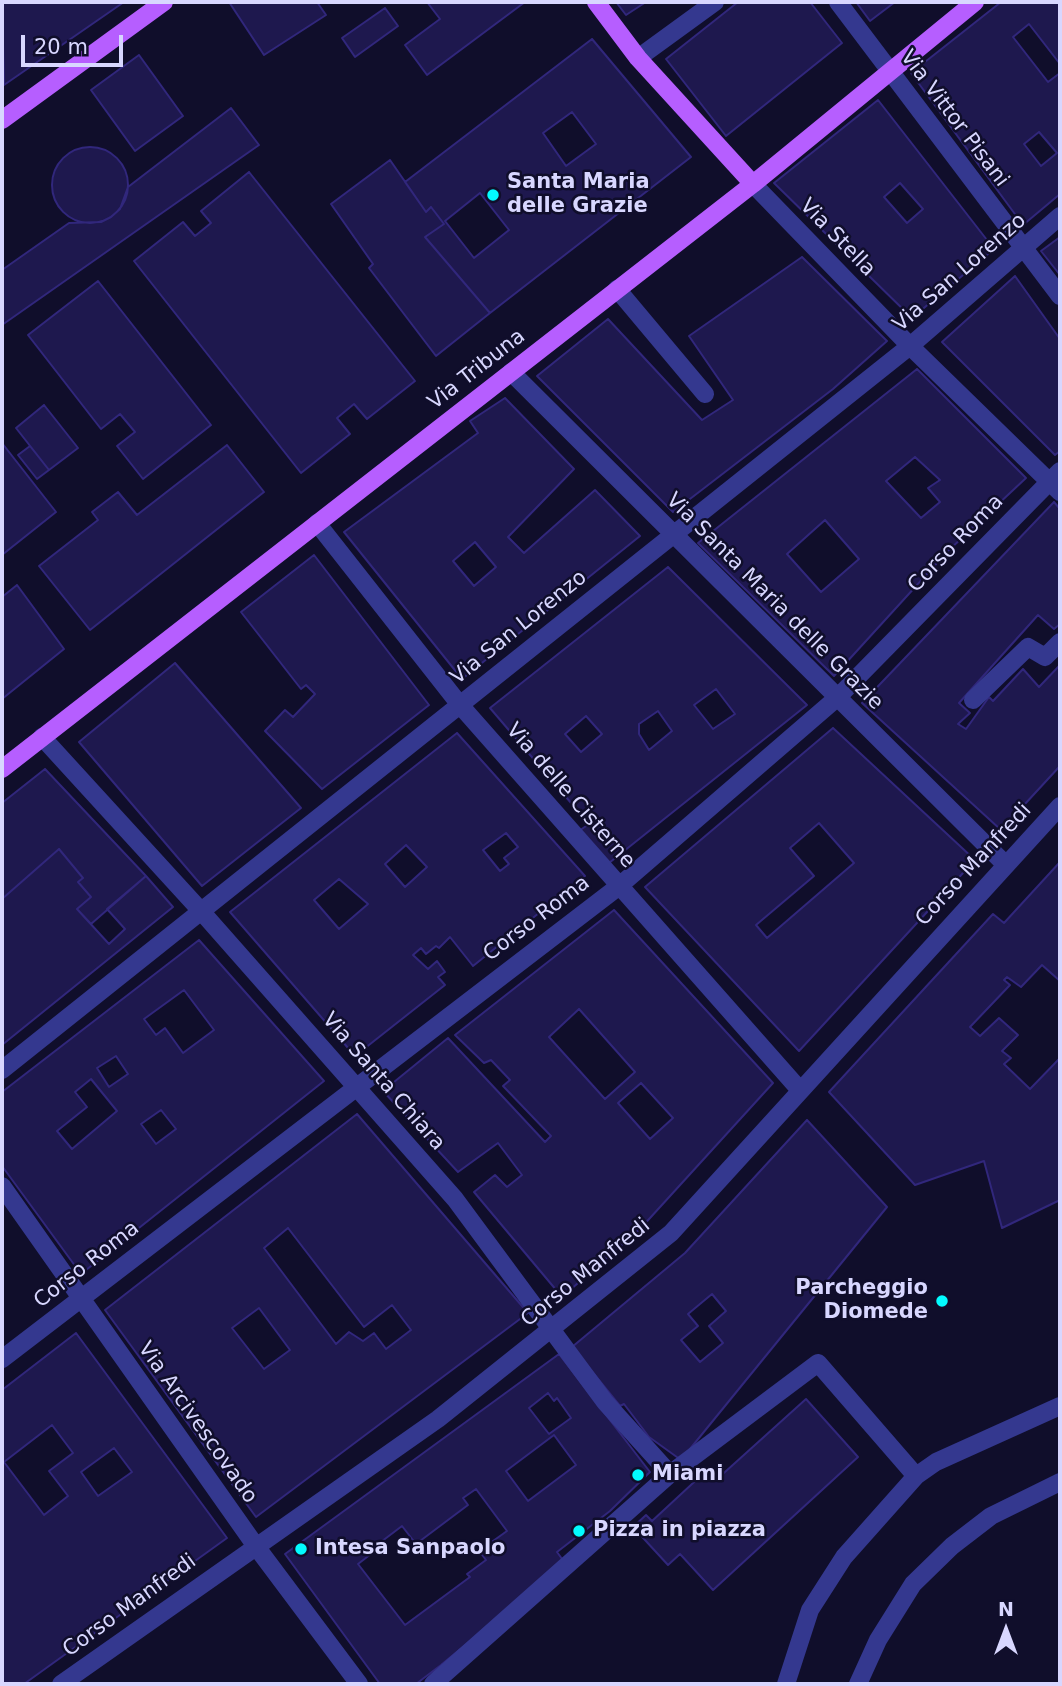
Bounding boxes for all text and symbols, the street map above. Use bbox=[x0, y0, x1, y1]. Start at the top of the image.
scale bar bbox=[24, 21, 126, 65]
text: 20 m bbox=[34, 35, 88, 59]
street label: Via Vittor Pisani bbox=[894, 46, 1014, 192]
place label: Santa Maria delle Grazie bbox=[507, 170, 650, 220]
marker: Santa Maria delle Grazie bbox=[485, 187, 501, 203]
street label: Via Stella bbox=[794, 194, 880, 282]
street label: Via San Lorenzo bbox=[888, 208, 1032, 338]
street label: Via Tribuna bbox=[423, 324, 531, 416]
street label: Via Santa Maria delle Grazie bbox=[660, 488, 888, 716]
street label: Corso Roma bbox=[903, 490, 1009, 598]
street label: Via San Lorenzo bbox=[446, 565, 592, 691]
street label: Via delle Cisterne bbox=[500, 718, 640, 874]
street label: Corso Manfredi bbox=[911, 798, 1037, 932]
street label: Corso Roma bbox=[479, 871, 595, 967]
street label: Via Santa Chiara bbox=[316, 1008, 450, 1156]
street label: Corso Manfredi bbox=[516, 1213, 656, 1333]
street label: Corso Roma bbox=[29, 1216, 145, 1314]
place label: Parcheggio Diomede bbox=[795, 1276, 928, 1326]
marker: Parcheggio Diomede bbox=[934, 1293, 950, 1309]
street label: Via Arcivescovado bbox=[132, 1337, 262, 1509]
place label: Miami bbox=[652, 1462, 723, 1488]
marker: Miami bbox=[630, 1467, 646, 1483]
place label: Pizza in piazza bbox=[593, 1518, 766, 1544]
marker: Pizza in piazza bbox=[571, 1523, 587, 1539]
place label: Intesa Sanpaolo bbox=[315, 1536, 506, 1562]
marker: Intesa Sanpaolo bbox=[293, 1541, 309, 1557]
street label: Corso Manfredi bbox=[58, 1549, 202, 1663]
north arrow bbox=[971, 1595, 1041, 1665]
text: N bbox=[998, 1598, 1014, 1620]

